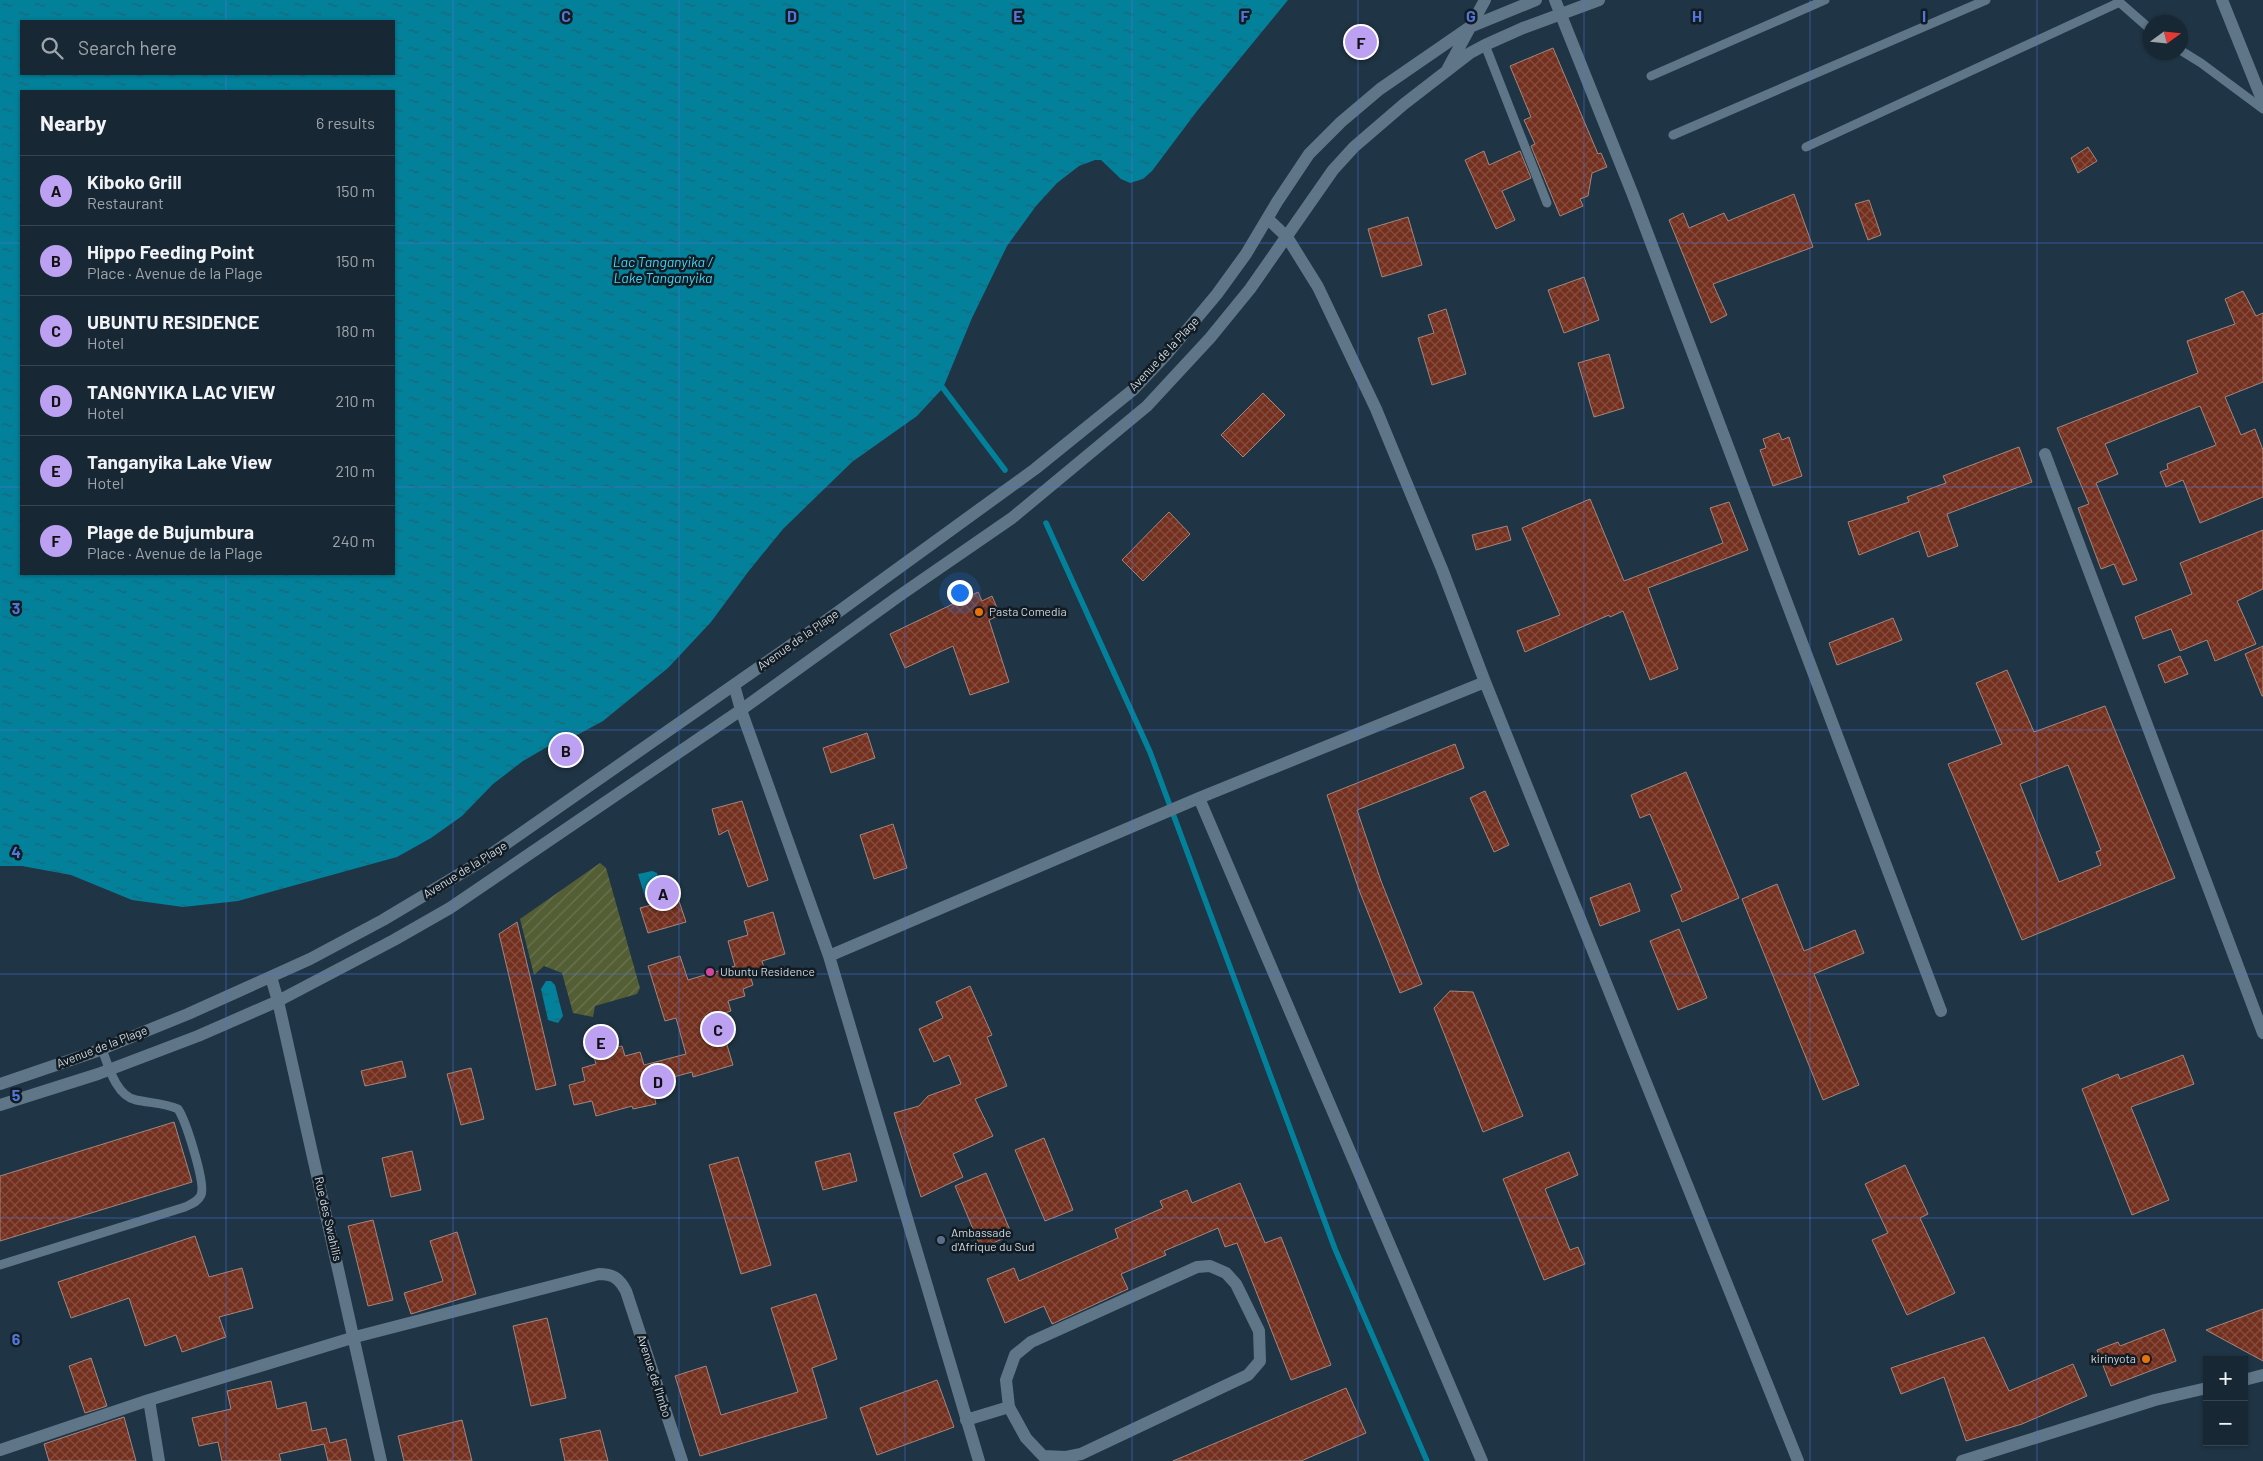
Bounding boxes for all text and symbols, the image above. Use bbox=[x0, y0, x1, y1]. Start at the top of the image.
text: C bbox=[561, 6, 571, 25]
text: D bbox=[787, 6, 797, 25]
text: E bbox=[1013, 6, 1023, 25]
text: F bbox=[1241, 6, 1250, 25]
text: G bbox=[1466, 6, 1476, 25]
text: H bbox=[1692, 6, 1702, 25]
text: I bbox=[1922, 6, 1926, 25]
north arrow bbox=[2143, 15, 2188, 60]
search box bbox=[20, 20, 395, 75]
pin: F bbox=[1345, 23, 1377, 61]
icon: search bbox=[38, 34, 66, 62]
text: Search here bbox=[78, 36, 177, 59]
text: Nearby bbox=[40, 110, 106, 135]
text: 6 results bbox=[316, 113, 375, 132]
text: Kiboko Grill bbox=[87, 170, 182, 193]
text: A bbox=[51, 181, 61, 200]
text: 150 m bbox=[336, 181, 375, 200]
text: Restaurant bbox=[87, 193, 164, 212]
text: Hippo Feeding Point bbox=[87, 240, 254, 263]
text: B bbox=[51, 251, 61, 270]
text: 150 m bbox=[336, 251, 375, 270]
water label: Lac Tanganyika / Lake Tanganyika bbox=[613, 253, 714, 286]
text: Place · Avenue de la Plage bbox=[87, 263, 263, 282]
text: UBUNTU RESIDENCE bbox=[87, 310, 259, 333]
street label: Avenue de la Plage bbox=[1125, 313, 1201, 393]
text: C bbox=[51, 321, 61, 340]
text: 180 m bbox=[336, 321, 375, 340]
text: Hotel bbox=[87, 333, 124, 352]
text: TANGNYIKA LAC VIEW bbox=[87, 380, 276, 403]
text: D bbox=[51, 391, 61, 410]
text: 210 m bbox=[336, 391, 375, 410]
text: Hotel bbox=[87, 403, 124, 422]
text: Tanganyika Lake View bbox=[87, 450, 272, 473]
text: E bbox=[51, 461, 61, 480]
text: 210 m bbox=[336, 461, 375, 480]
text: Hotel bbox=[87, 473, 124, 492]
text: Plage de Bujumbura bbox=[87, 520, 254, 543]
text: F bbox=[52, 531, 60, 550]
text: 240 m bbox=[332, 531, 375, 550]
text: Place · Avenue de la Plage bbox=[87, 543, 263, 562]
your location bbox=[947, 580, 973, 606]
text: 3 bbox=[12, 598, 20, 617]
place label: Pasta Comedia bbox=[989, 604, 1067, 618]
street label: Avenue de la Plage bbox=[754, 606, 841, 672]
marker: Pasta Comedia bbox=[973, 606, 985, 618]
pin: B bbox=[550, 731, 582, 769]
street label: Avenue de la Plage bbox=[420, 838, 509, 901]
text: 4 bbox=[11, 842, 21, 861]
pin: A bbox=[647, 874, 679, 912]
place label: Ubuntu Residence bbox=[720, 964, 815, 978]
marker: Ubuntu Residence bbox=[704, 966, 716, 978]
pin: C bbox=[702, 1010, 734, 1048]
street label: Avenue de la Plage bbox=[54, 1022, 149, 1070]
pin: E bbox=[585, 1023, 617, 1061]
pin: D bbox=[642, 1062, 674, 1100]
text: 5 bbox=[12, 1085, 21, 1104]
street label: Rue des Swahilis bbox=[312, 1175, 346, 1263]
place label: Ambassade d'Afrique du Sud bbox=[951, 1225, 1035, 1253]
marker: Ambassade d'Afrique du Sud bbox=[935, 1234, 947, 1246]
text: 6 bbox=[12, 1329, 21, 1348]
street label: Avenue de l'Imbo bbox=[635, 1333, 675, 1419]
place label: kirinyota bbox=[2091, 1351, 2136, 1365]
marker: kirinyota bbox=[2140, 1353, 2152, 1365]
map controls bbox=[2203, 1356, 2248, 1446]
button: + bbox=[2203, 1356, 2248, 1401]
button: − bbox=[2203, 1401, 2248, 1446]

